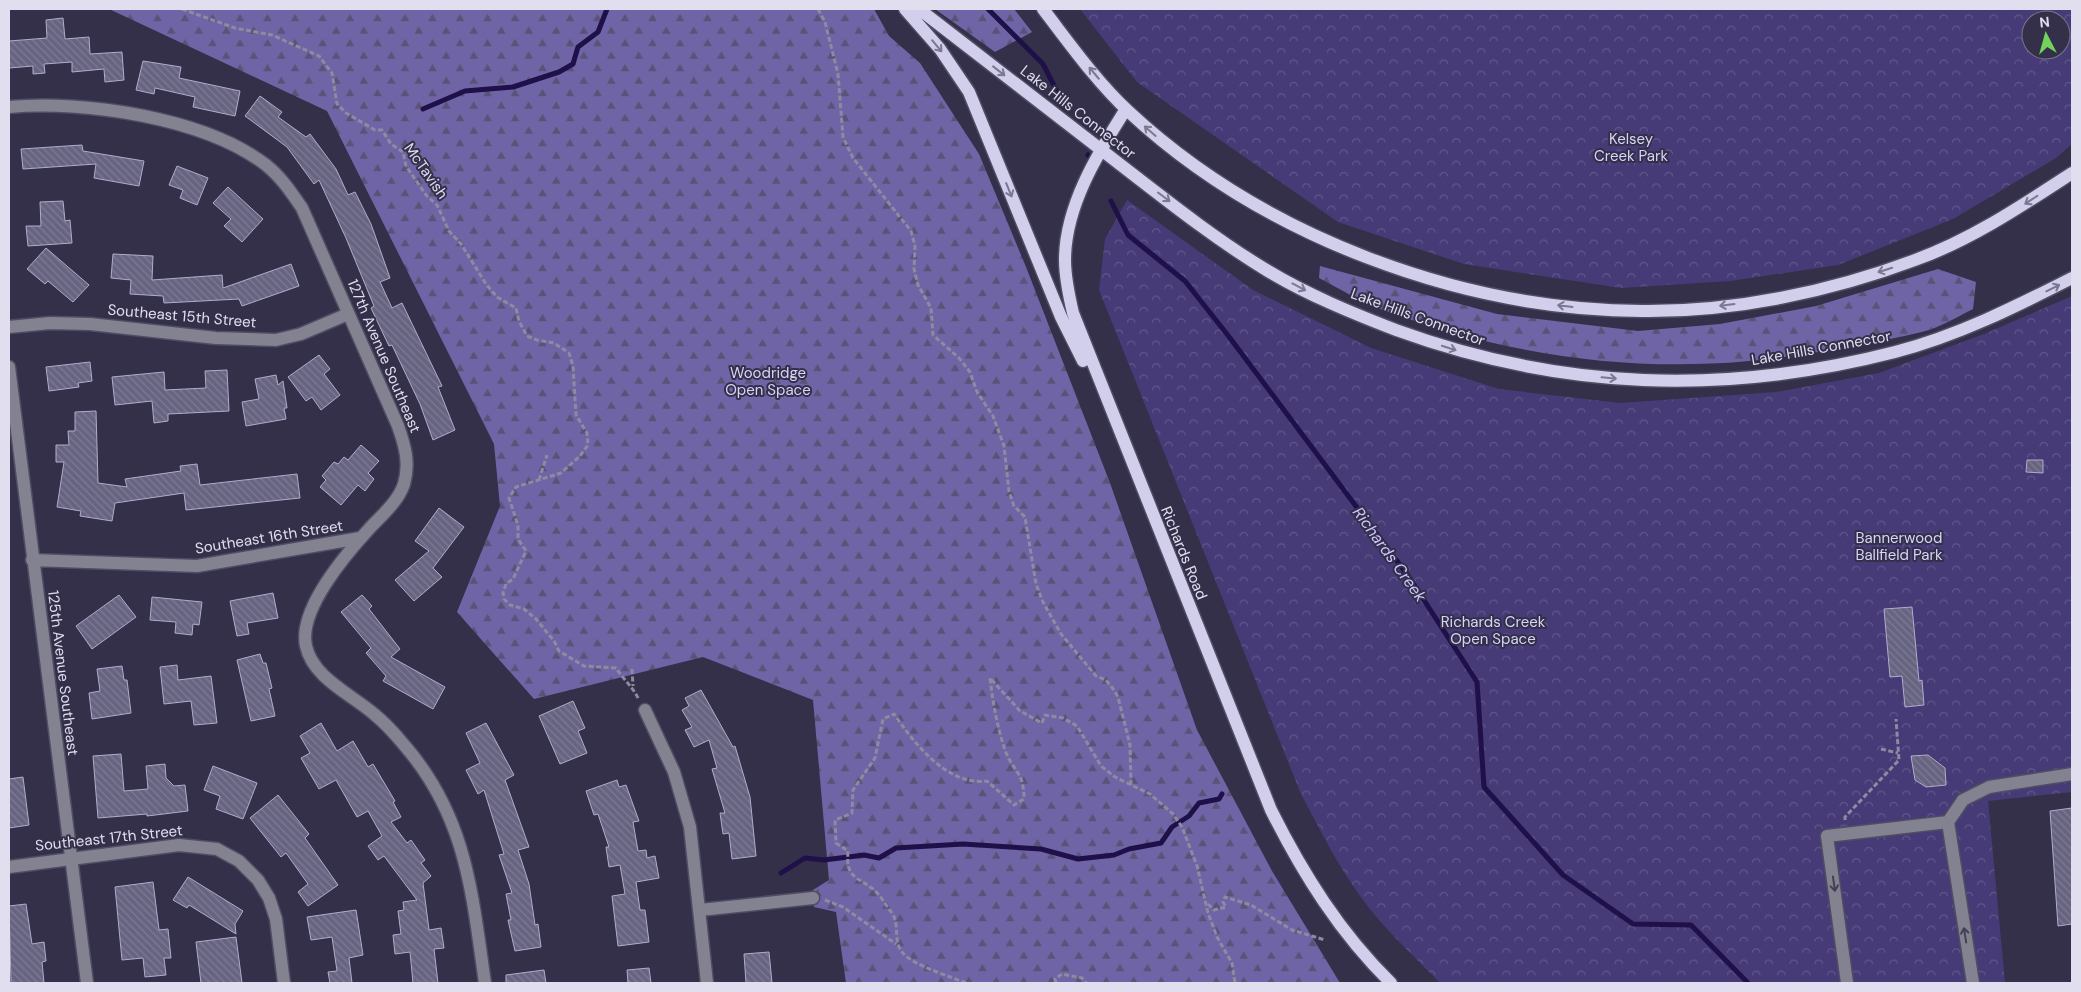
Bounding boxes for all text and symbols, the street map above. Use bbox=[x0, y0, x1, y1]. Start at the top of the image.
north arrow bbox=[2021, 10, 2071, 60]
text: N bbox=[2039, 13, 2051, 32]
one-way arrow bbox=[931, 39, 942, 52]
street label: Lake Hills Connector bbox=[1016, 61, 1140, 164]
one-way arrow bbox=[992, 65, 1005, 76]
one-way arrow bbox=[1088, 66, 1099, 79]
one-way arrow bbox=[1144, 125, 1157, 137]
park label: Kelsey Creek Park bbox=[1594, 129, 1669, 166]
street label: McTavish bbox=[399, 139, 453, 203]
one-way arrow bbox=[1005, 182, 1015, 197]
one-way arrow bbox=[1157, 192, 1170, 203]
one-way arrow bbox=[2025, 195, 2039, 205]
one-way arrow bbox=[1878, 266, 1894, 275]
street label: 127th Avenue Southeast bbox=[343, 276, 425, 436]
one-way arrow bbox=[1291, 283, 1306, 292]
street label: Lake Hills Connector bbox=[1348, 283, 1488, 351]
one-way arrow bbox=[2045, 283, 2060, 292]
street label: Southeast 15th Street bbox=[107, 300, 257, 332]
one-way arrow bbox=[1719, 300, 1735, 310]
one-way arrow bbox=[1557, 301, 1573, 311]
street label: Lake Hills Connector bbox=[1750, 326, 1893, 370]
one-way arrow bbox=[1441, 344, 1457, 353]
park label: Woodridge Open Space bbox=[725, 363, 811, 400]
one-way arrow bbox=[1600, 373, 1616, 383]
street label: Richards Road bbox=[1156, 503, 1212, 603]
water label: Richards Creek bbox=[1348, 503, 1432, 607]
street label: Southeast 16th Street bbox=[194, 515, 345, 559]
park label: Bannerwood Ballfield Park bbox=[1855, 528, 1943, 565]
street label: 125th Avenue Southeast bbox=[43, 589, 83, 757]
park label: Richards Creek Open Space bbox=[1441, 612, 1546, 649]
street label: Southeast 17th Street bbox=[34, 820, 184, 856]
one-way arrow bbox=[1829, 876, 1839, 892]
one-way arrow bbox=[1960, 927, 1970, 943]

